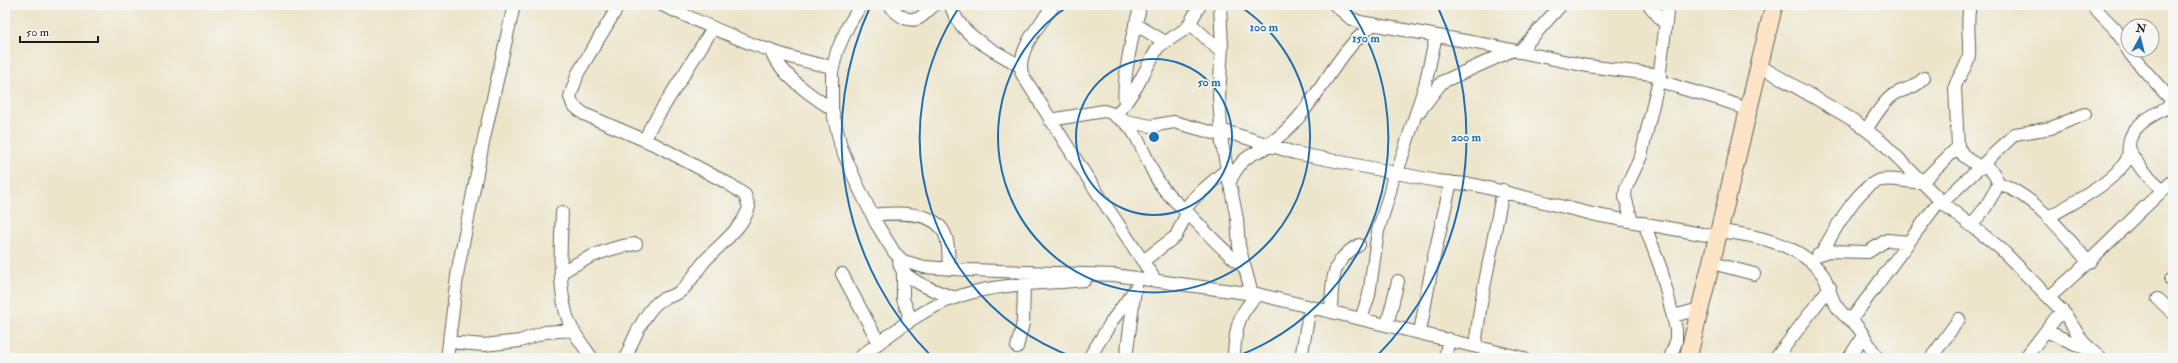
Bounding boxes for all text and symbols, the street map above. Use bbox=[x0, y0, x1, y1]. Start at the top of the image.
scale bar bbox=[20, 18, 98, 44]
north arrow bbox=[2120, 18, 2160, 58]
text: 100 m bbox=[1250, 20, 1279, 35]
text: N bbox=[2134, 21, 2148, 36]
text: 50 m bbox=[26, 25, 50, 40]
text: 150 m bbox=[1352, 31, 1380, 46]
text: 50 m bbox=[1197, 75, 1221, 90]
centre of rings bbox=[1147, 130, 1161, 144]
text: 200 m bbox=[1451, 130, 1482, 145]

